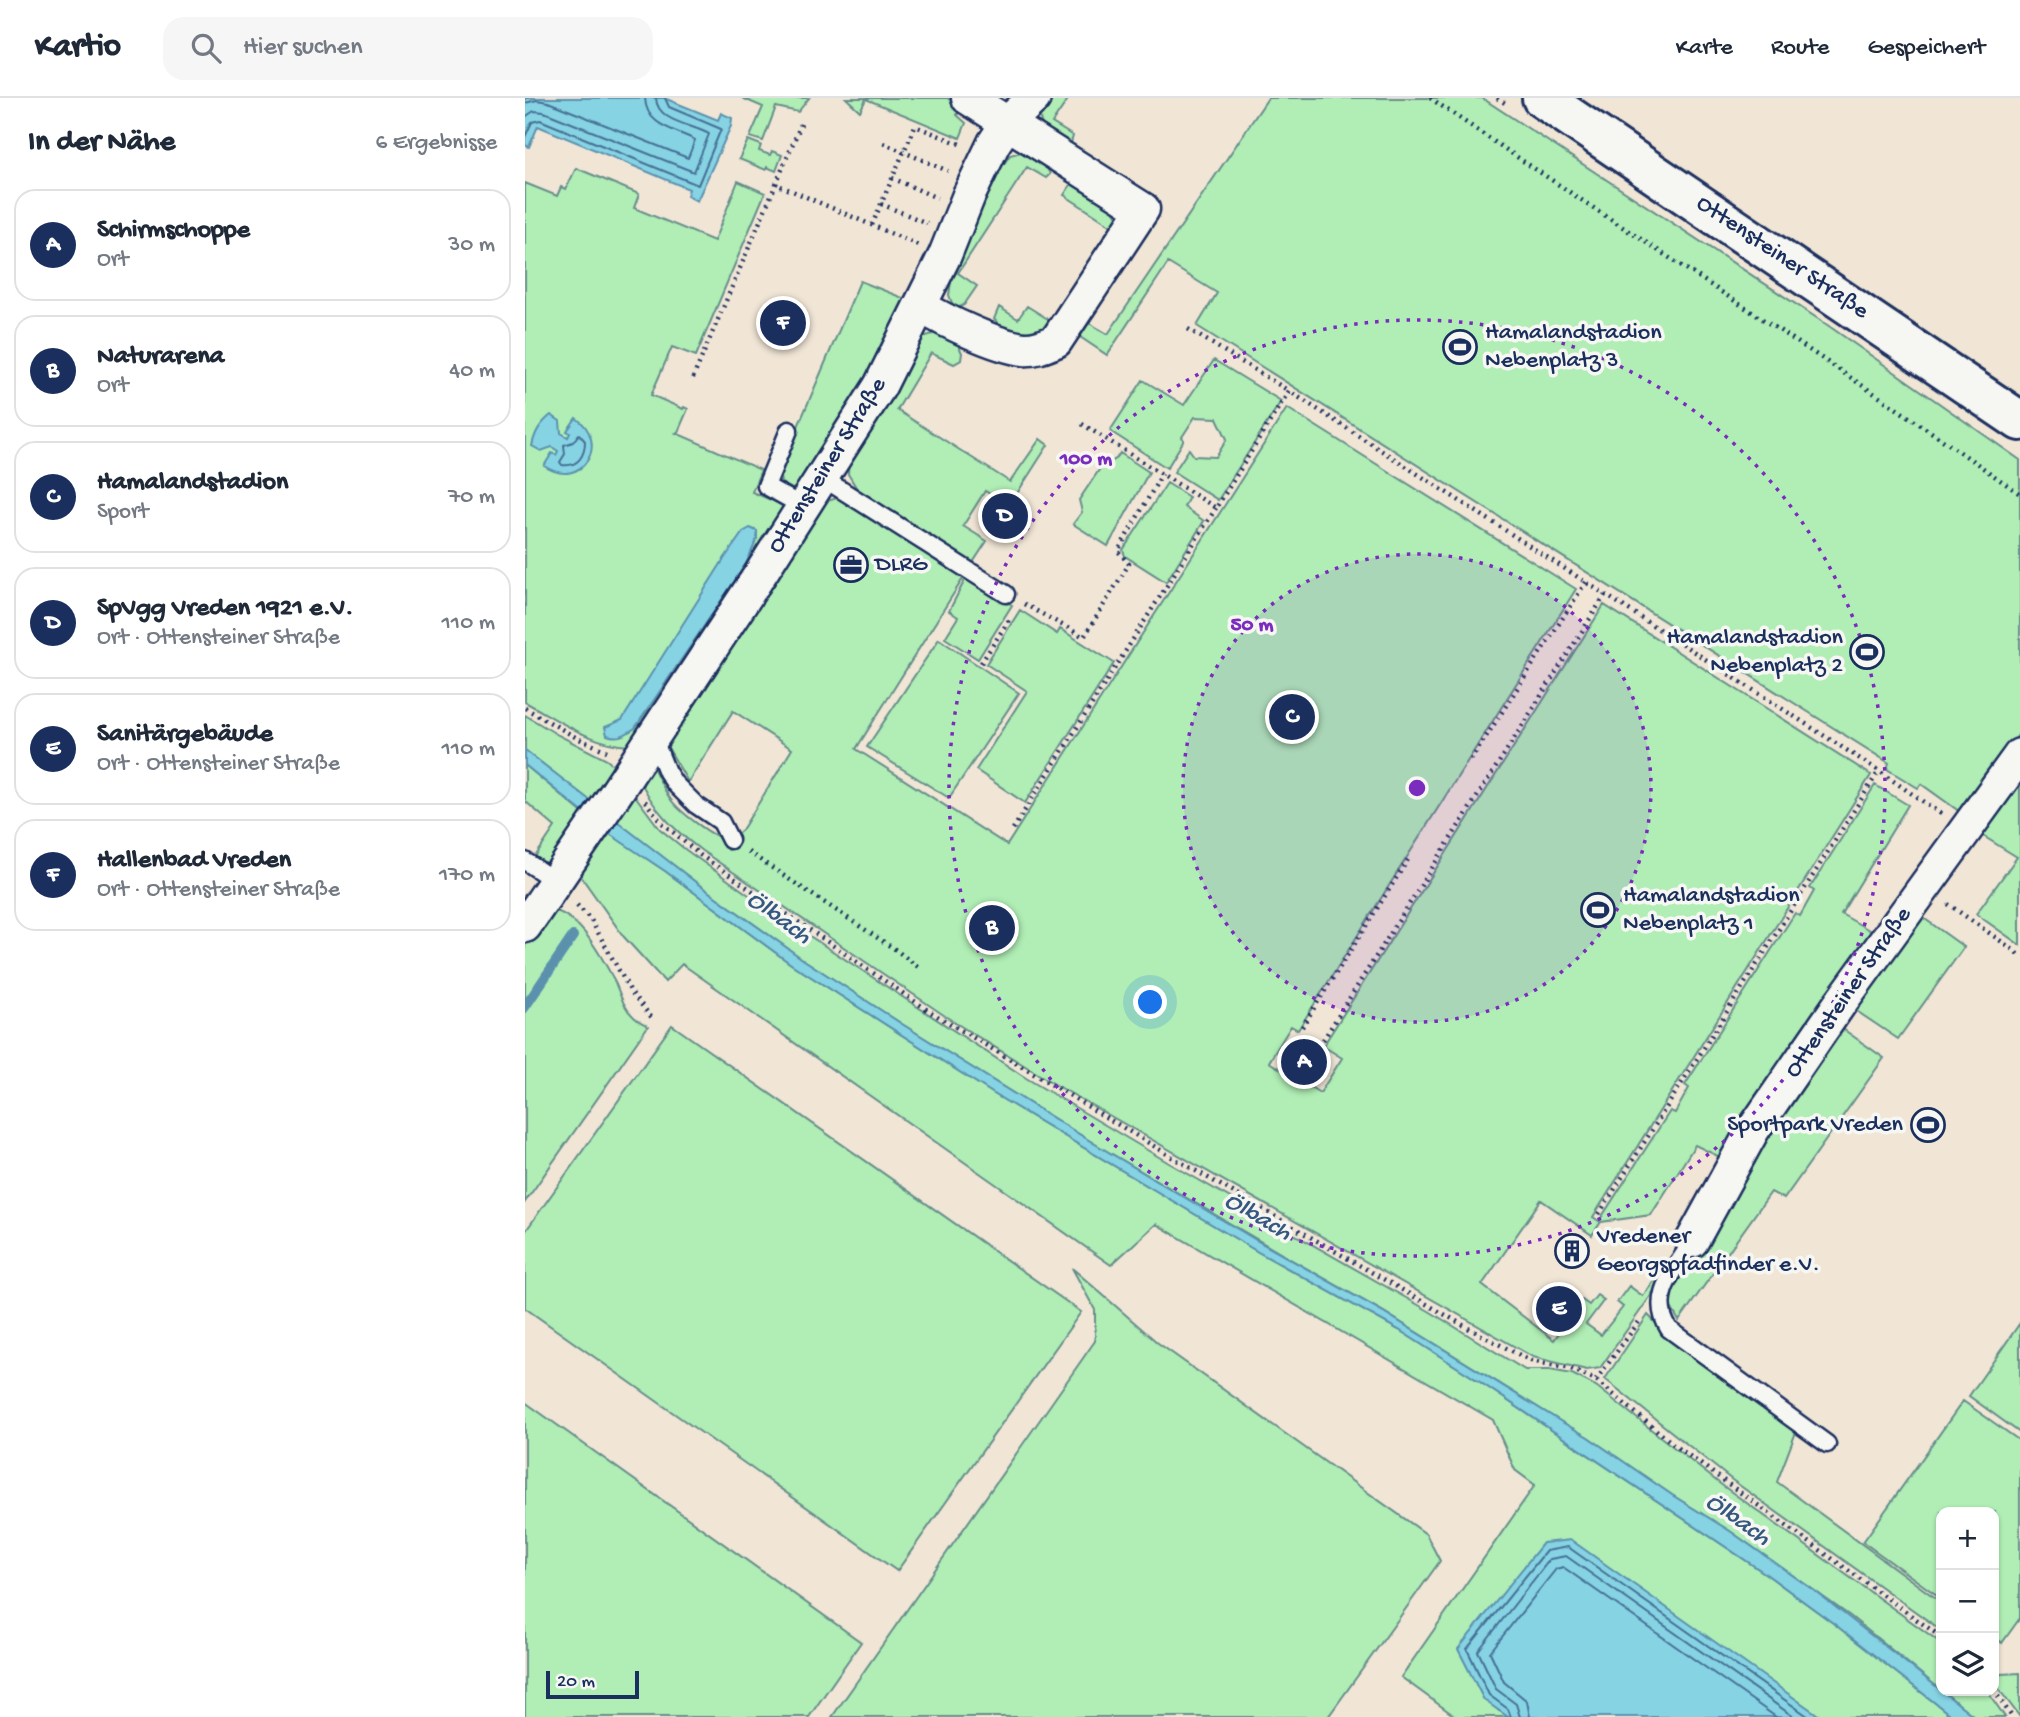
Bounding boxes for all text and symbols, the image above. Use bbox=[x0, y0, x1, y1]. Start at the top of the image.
search box bbox=[163, 17, 653, 80]
text: Kartio bbox=[35, 29, 121, 67]
icon: search bbox=[187, 29, 225, 67]
text: Hier suchen bbox=[243, 33, 363, 64]
text: Karte bbox=[1676, 34, 1733, 63]
text: Route bbox=[1771, 34, 1830, 63]
text: Gespeichert bbox=[1868, 34, 1985, 63]
text: In der Nähe bbox=[28, 126, 175, 161]
text: 6 Ergebnisse bbox=[376, 130, 497, 157]
street label: Ottensteiner Straße bbox=[1690, 190, 1874, 327]
text: Schirmschoppe bbox=[97, 216, 250, 247]
text: A bbox=[46, 232, 60, 259]
text: 30 m bbox=[448, 232, 495, 259]
text: Ort bbox=[97, 247, 128, 274]
pin: F bbox=[760, 297, 806, 349]
place label: Hamalandstadion Nebenplatz 3 bbox=[1485, 319, 1662, 376]
sports icon: Hamalandstadion Nebenplatz 3 bbox=[1441, 328, 1479, 366]
text: Naturarena bbox=[97, 342, 224, 373]
text: B bbox=[47, 358, 59, 385]
text: 40 m bbox=[449, 358, 495, 385]
street label: Ottensteiner Straße bbox=[762, 372, 894, 559]
text: Ort bbox=[97, 373, 128, 400]
text: 100 m bbox=[1059, 448, 1112, 473]
text: Hamalandstadion bbox=[97, 468, 288, 499]
text: C bbox=[47, 484, 59, 511]
text: 70 m bbox=[448, 484, 495, 511]
pin: D bbox=[982, 490, 1028, 542]
text: Sport bbox=[97, 499, 148, 526]
office icon: DLRG bbox=[832, 546, 870, 584]
place label: DLRG bbox=[873, 551, 928, 580]
text: SpVgg Vreden 1921 e.V. bbox=[97, 594, 353, 625]
text: D bbox=[46, 610, 61, 637]
text: 110 m bbox=[442, 610, 495, 637]
text: 50 m bbox=[1231, 614, 1274, 639]
place label: Hamalandstadion Nebenplatz 2 bbox=[1666, 624, 1844, 681]
text: Ort · Ottensteiner Straße bbox=[97, 625, 340, 652]
sports icon: Hamalandstadion Nebenplatz 2 bbox=[1848, 633, 1886, 671]
pin: C bbox=[1269, 691, 1315, 743]
text: Sanitärgebäude bbox=[97, 720, 273, 751]
text: E bbox=[46, 736, 60, 763]
text: 110 m bbox=[442, 736, 495, 763]
text: Ort · Ottensteiner Straße bbox=[97, 751, 340, 778]
centre of rings bbox=[1405, 776, 1429, 800]
text: Hallenbad Vreden bbox=[97, 846, 291, 877]
text: F bbox=[47, 862, 59, 889]
text: 170 m bbox=[439, 862, 495, 889]
text: Ort · Ottensteiner Straße bbox=[97, 877, 340, 904]
place label: Hamalandstadion Nebenplatz 1 bbox=[1623, 882, 1800, 939]
water label: Ölbach bbox=[740, 885, 817, 953]
sports icon: Hamalandstadion Nebenplatz 1 bbox=[1579, 891, 1617, 929]
pin: B bbox=[969, 902, 1015, 954]
street label: Ottensteiner Straße bbox=[1779, 902, 1919, 1084]
your location bbox=[1133, 985, 1167, 1019]
pin: A bbox=[1281, 1036, 1327, 1088]
sports icon: Sportpark Vreden bbox=[1909, 1106, 1947, 1144]
place label: Sportpark Vreden bbox=[1727, 1111, 1904, 1140]
water label: Ölbach bbox=[1218, 1186, 1297, 1250]
place label: Vredener Georgspfadfinder e.V. bbox=[1596, 1223, 1820, 1280]
building icon: Vredener Georgspfadfinder e.V. bbox=[1553, 1232, 1591, 1270]
pin: E bbox=[1536, 1283, 1582, 1335]
water label: Ölbach bbox=[1698, 1488, 1776, 1555]
map controls bbox=[1936, 1507, 1999, 1696]
button: + bbox=[1936, 1507, 1999, 1570]
button: − bbox=[1936, 1570, 1999, 1633]
button: layers bbox=[1936, 1633, 1999, 1696]
scale bar bbox=[546, 1668, 639, 1700]
text: 20 m bbox=[557, 1671, 595, 1694]

